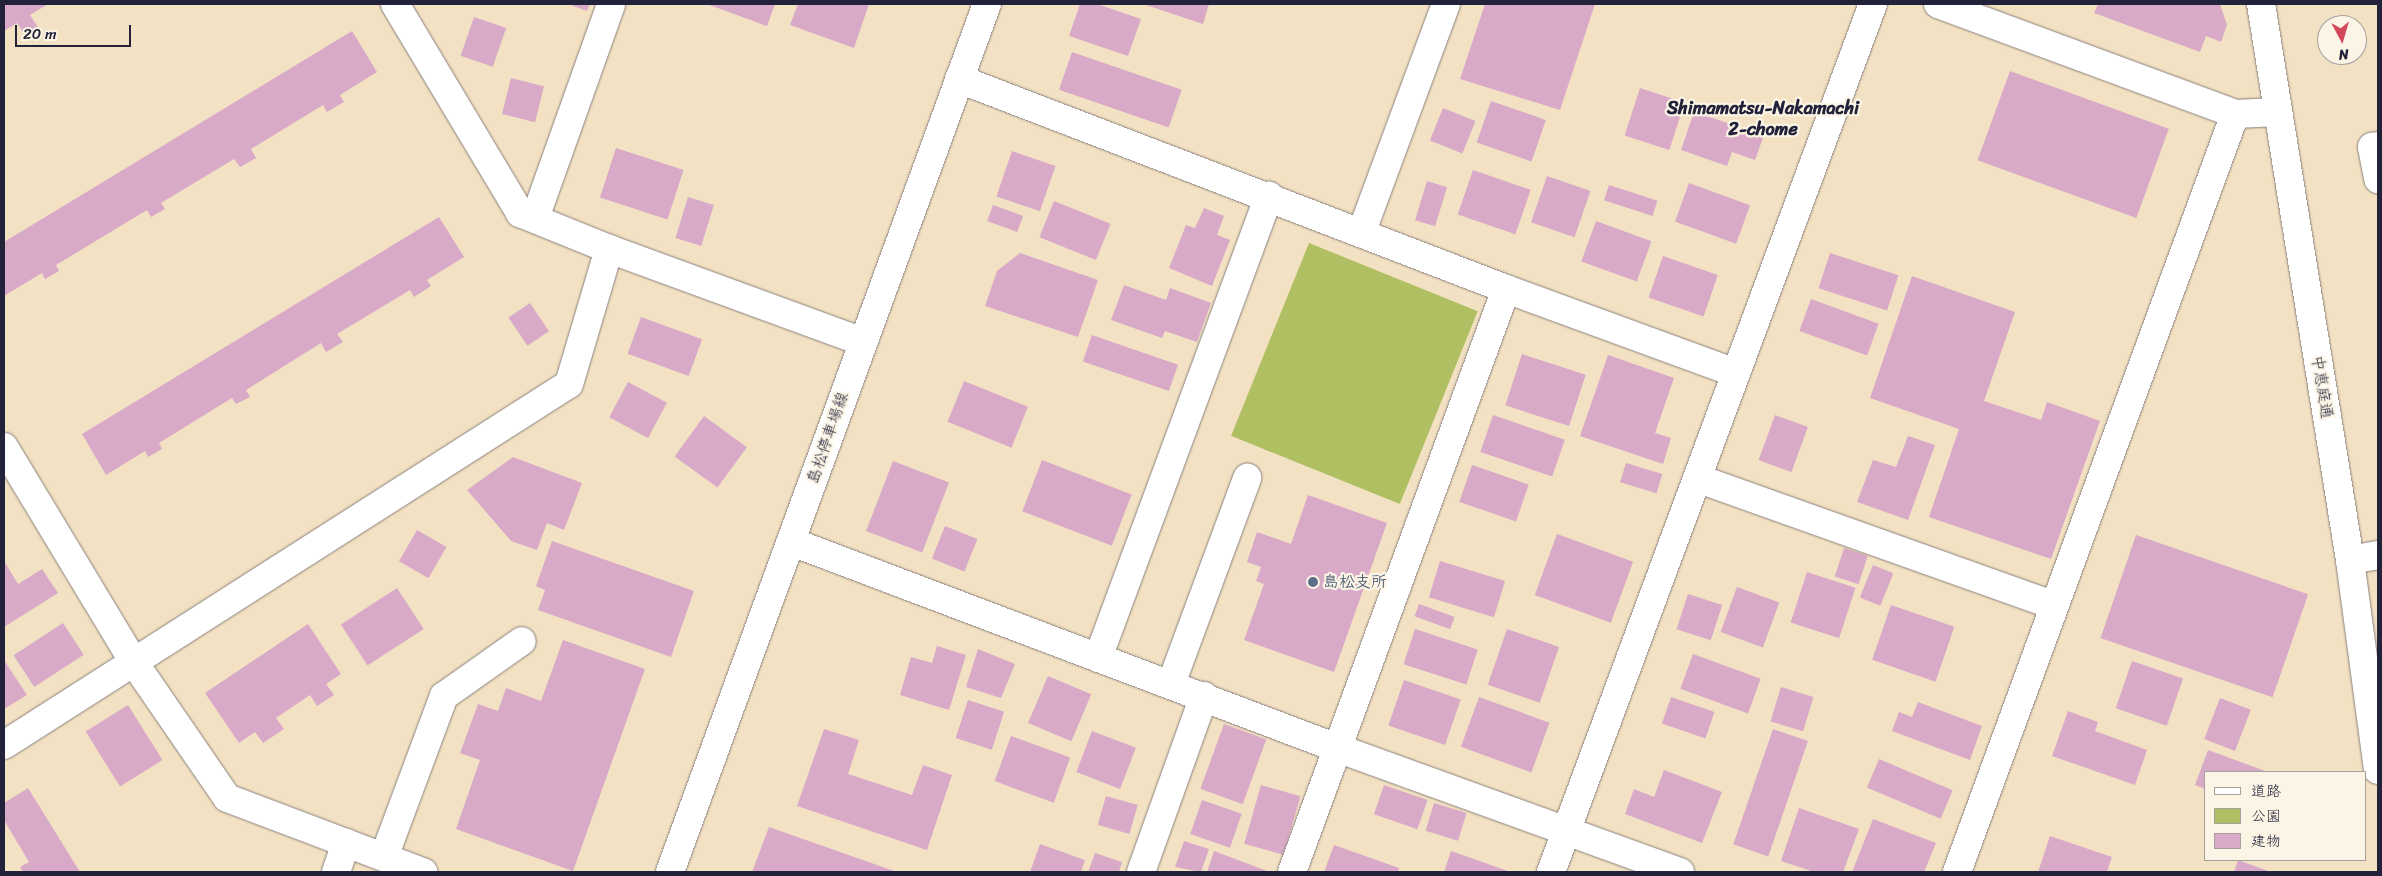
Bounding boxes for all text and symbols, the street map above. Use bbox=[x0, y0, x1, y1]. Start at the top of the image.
scale bar bbox=[18, 15, 134, 47]
north arrow bbox=[2317, 15, 2367, 65]
text: 20 m bbox=[23, 21, 57, 47]
text: N bbox=[2337, 41, 2350, 67]
district label: Shimamatsu-Nakamachi 2-chome bbox=[1667, 98, 1859, 140]
street label: 中恵庭通 bbox=[2308, 354, 2336, 420]
street label: 島松停車場線 bbox=[803, 389, 853, 487]
place label: 島松支所 bbox=[1323, 572, 1387, 592]
marker: 島松支所 bbox=[1307, 576, 1319, 588]
legend bbox=[2204, 771, 2367, 861]
text: 道路 bbox=[2251, 778, 2281, 804]
text: 公園 bbox=[2251, 803, 2281, 829]
text: 建物 bbox=[2251, 828, 2281, 854]

